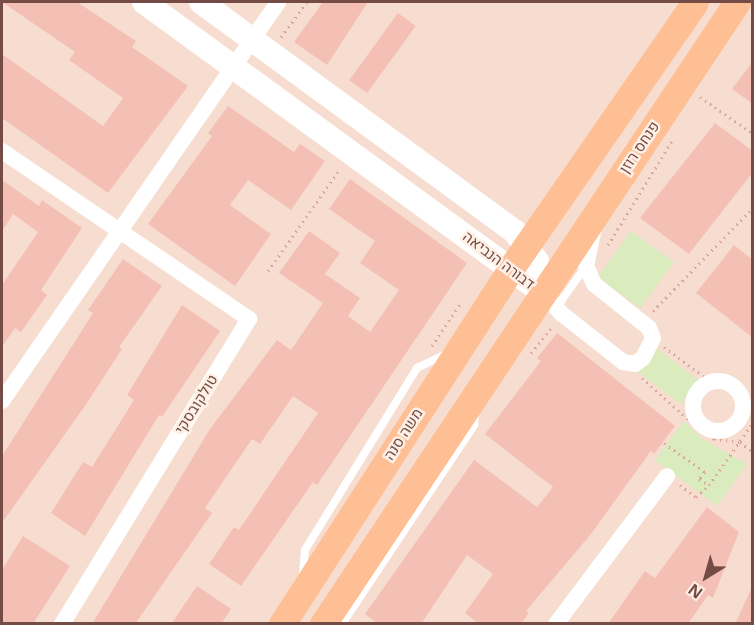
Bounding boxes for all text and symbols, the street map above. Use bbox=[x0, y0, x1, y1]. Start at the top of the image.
street label: פנחס רוזן bbox=[615, 118, 663, 176]
street label: דבורה הנביאה bbox=[460, 227, 538, 293]
street label: טולקובסקי bbox=[171, 371, 221, 437]
street label: משה סנה bbox=[380, 405, 426, 463]
north arrow bbox=[676, 547, 736, 607]
text: N bbox=[683, 579, 707, 604]

